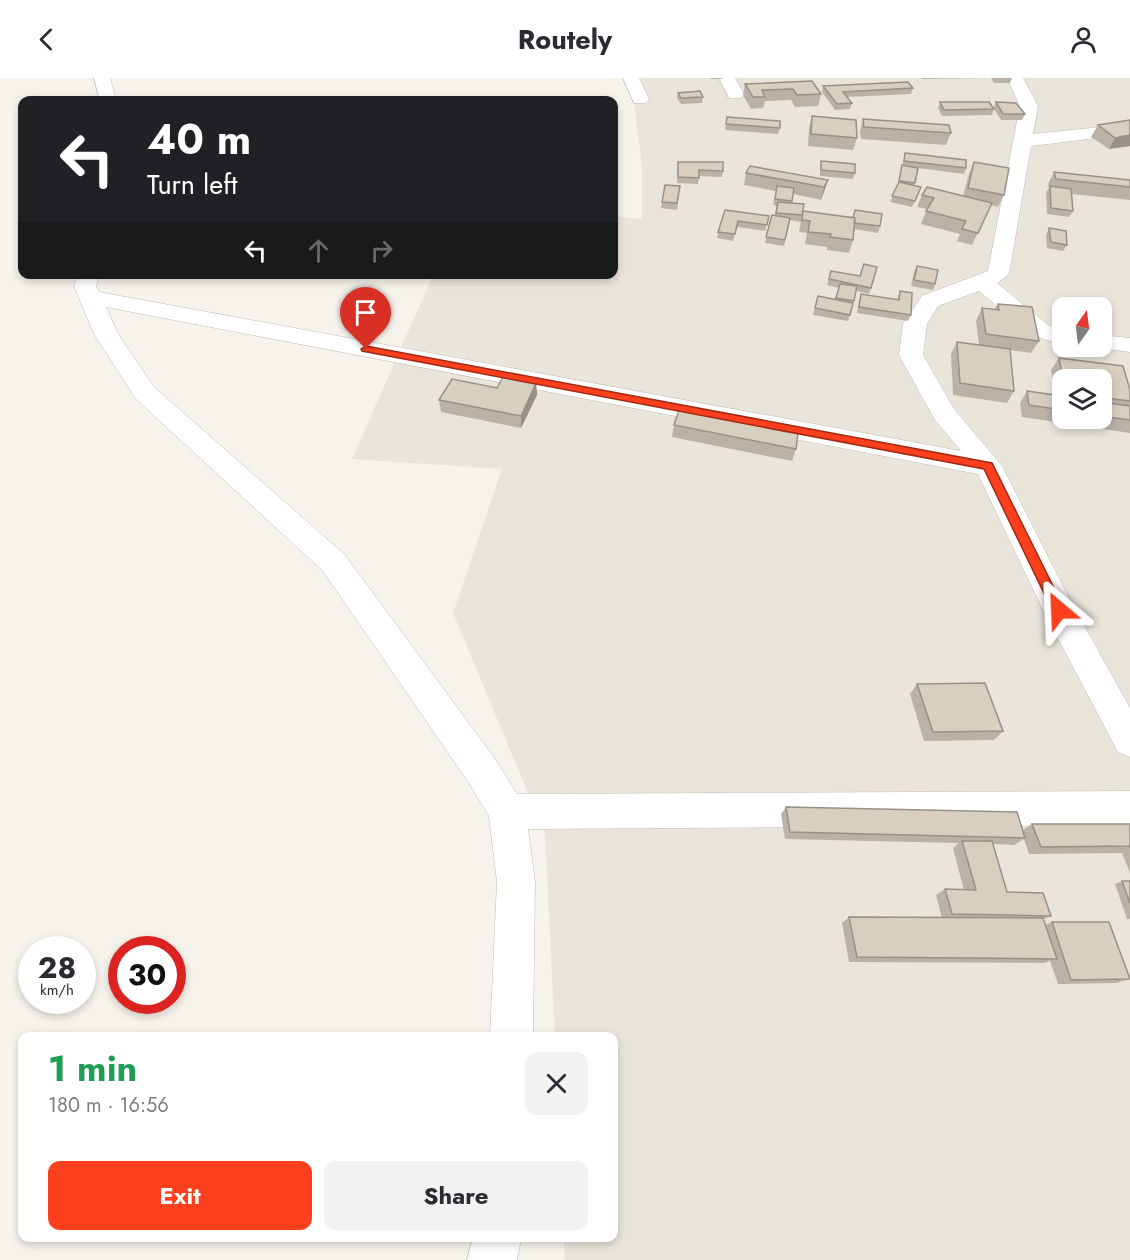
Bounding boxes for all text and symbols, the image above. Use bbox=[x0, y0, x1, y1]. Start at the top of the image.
text: Routely bbox=[518, 20, 612, 59]
icon: back bbox=[30, 23, 63, 56]
icon: person bbox=[1067, 23, 1100, 56]
text: 40 m bbox=[147, 109, 251, 170]
icon: left bbox=[48, 120, 126, 198]
text: Turn left bbox=[147, 165, 237, 204]
icon: left bbox=[239, 234, 272, 267]
icon: ahead bbox=[302, 234, 335, 267]
icon: right bbox=[365, 234, 398, 267]
pin bbox=[340, 287, 391, 349]
icon: arrive bbox=[349, 296, 382, 329]
north arrow bbox=[1052, 297, 1112, 357]
map controls bbox=[1052, 297, 1112, 429]
button: layers bbox=[1052, 369, 1112, 429]
position arrow bbox=[1027, 578, 1091, 642]
speed limit sign: 30 bbox=[108, 936, 186, 1014]
text: 28 bbox=[38, 946, 76, 989]
text: km/h bbox=[40, 979, 74, 1001]
text: 1 min bbox=[48, 1042, 137, 1094]
button: close bbox=[525, 1052, 588, 1115]
text: 180 m · 16:56 bbox=[48, 1091, 169, 1120]
button: Exit bbox=[48, 1161, 312, 1230]
button: Share bbox=[324, 1161, 588, 1230]

